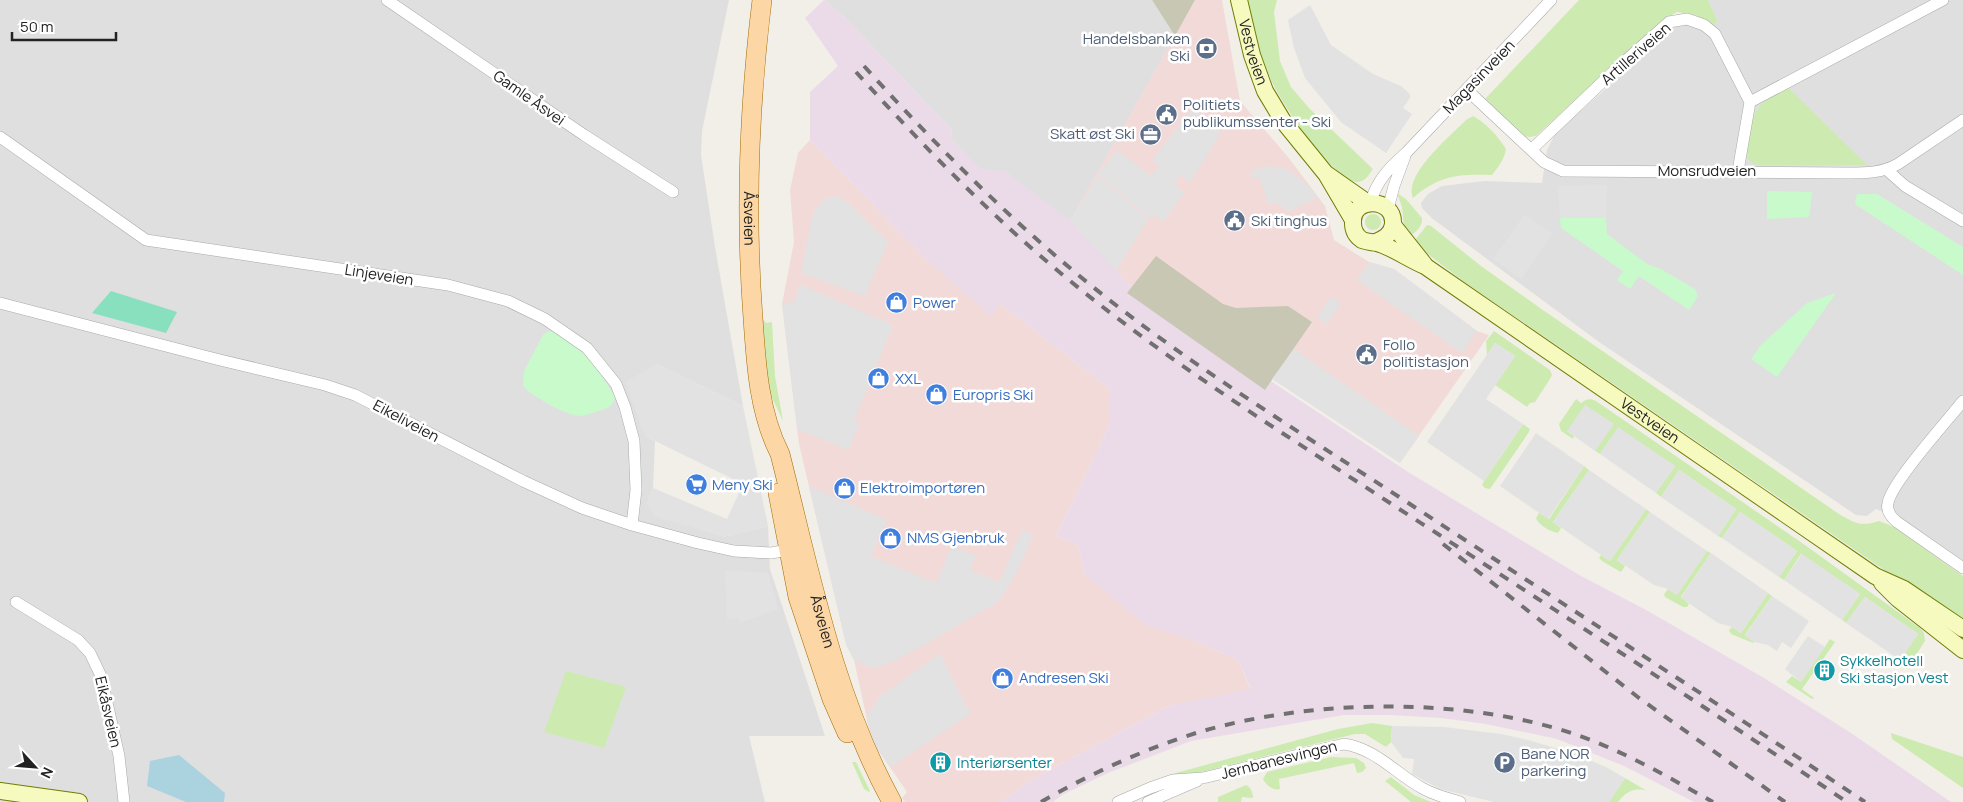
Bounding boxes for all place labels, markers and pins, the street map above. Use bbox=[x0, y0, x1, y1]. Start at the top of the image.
place label: Handelsbanken Ski bbox=[1083, 28, 1190, 66]
bank icon: Handelsbanken Ski bbox=[1194, 36, 1218, 60]
place label: Politiets publikumssenter - Ski bbox=[1183, 94, 1331, 132]
public building icon: Politiets publikumssenter - Ski bbox=[1155, 102, 1179, 126]
office icon: Skatt øst Ski bbox=[1139, 122, 1163, 146]
place label: Skatt øst Ski bbox=[1050, 123, 1135, 144]
public building icon: Ski tinghus bbox=[1223, 209, 1247, 233]
place label: Ski tinghus bbox=[1251, 210, 1327, 231]
shop icon: Power bbox=[885, 291, 909, 315]
place label: Power bbox=[913, 292, 957, 313]
place label: Follo politistasjon bbox=[1383, 334, 1469, 372]
public building icon: Follo politistasjon bbox=[1355, 342, 1379, 366]
shop icon: XXL bbox=[867, 367, 891, 391]
place label: XXL bbox=[895, 368, 921, 389]
shop icon: Europris Ski bbox=[925, 383, 949, 407]
place label: Europris Ski bbox=[953, 384, 1033, 405]
supermarket icon: Meny Ski bbox=[684, 473, 708, 497]
place label: Meny Ski bbox=[712, 474, 773, 495]
shop icon: Elektroimportøren bbox=[832, 476, 856, 500]
place label: Elektroimportøren bbox=[860, 477, 985, 498]
shop icon: NMS Gjenbruk bbox=[879, 526, 903, 550]
place label: NMS Gjenbruk bbox=[907, 527, 1005, 548]
place label: Sykkelhotell Ski stasjon Vest bbox=[1840, 650, 1949, 688]
building icon: Sykkelhotell Ski stasjon Vest bbox=[1812, 658, 1836, 682]
shop icon: Andresen Ski bbox=[991, 666, 1015, 690]
place label: Andresen Ski bbox=[1019, 667, 1109, 688]
place label: Bane NOR parkering bbox=[1521, 743, 1590, 781]
building icon: Interiørsenter bbox=[929, 751, 953, 775]
parking icon: Bane NOR parkering bbox=[1493, 751, 1517, 775]
place label: Interiørsenter bbox=[957, 752, 1053, 773]

